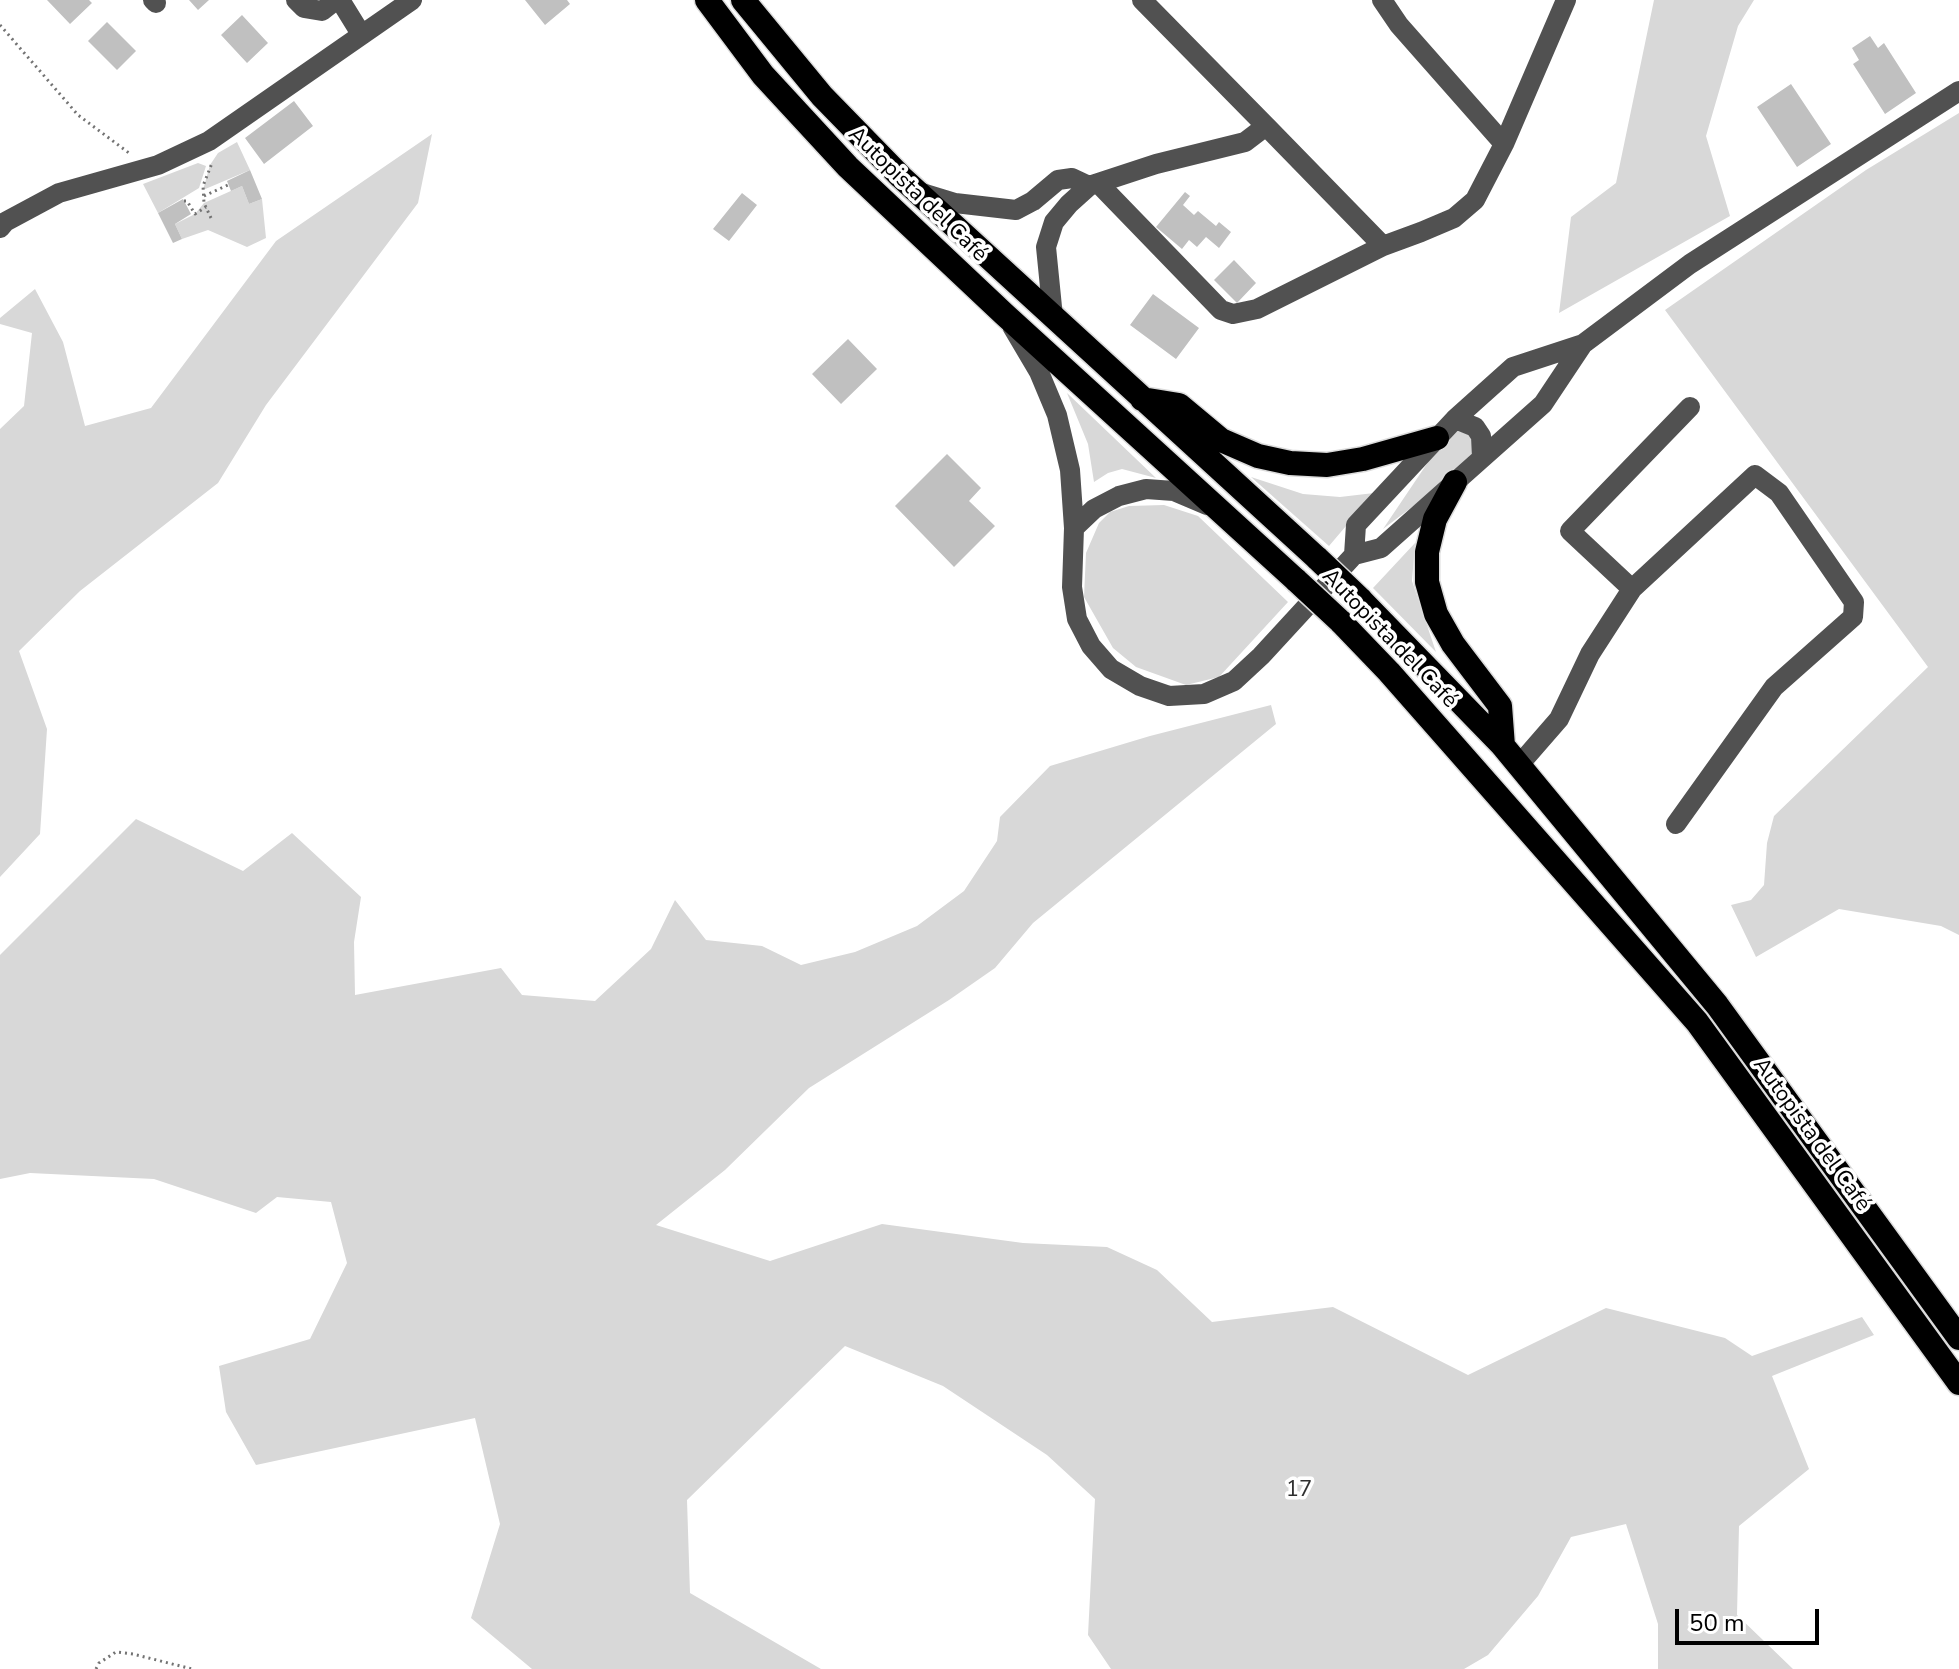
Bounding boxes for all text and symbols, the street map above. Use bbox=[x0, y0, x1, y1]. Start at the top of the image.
street label: Autopista del Café bbox=[842, 122, 992, 268]
street label: Autopista del Café bbox=[1316, 564, 1462, 714]
street label: Autopista del Café bbox=[1746, 1053, 1876, 1217]
park label: 17 bbox=[1286, 1478, 1312, 1504]
scale bar bbox=[1679, 1593, 1823, 1643]
text: 50 m bbox=[1689, 1607, 1745, 1639]

